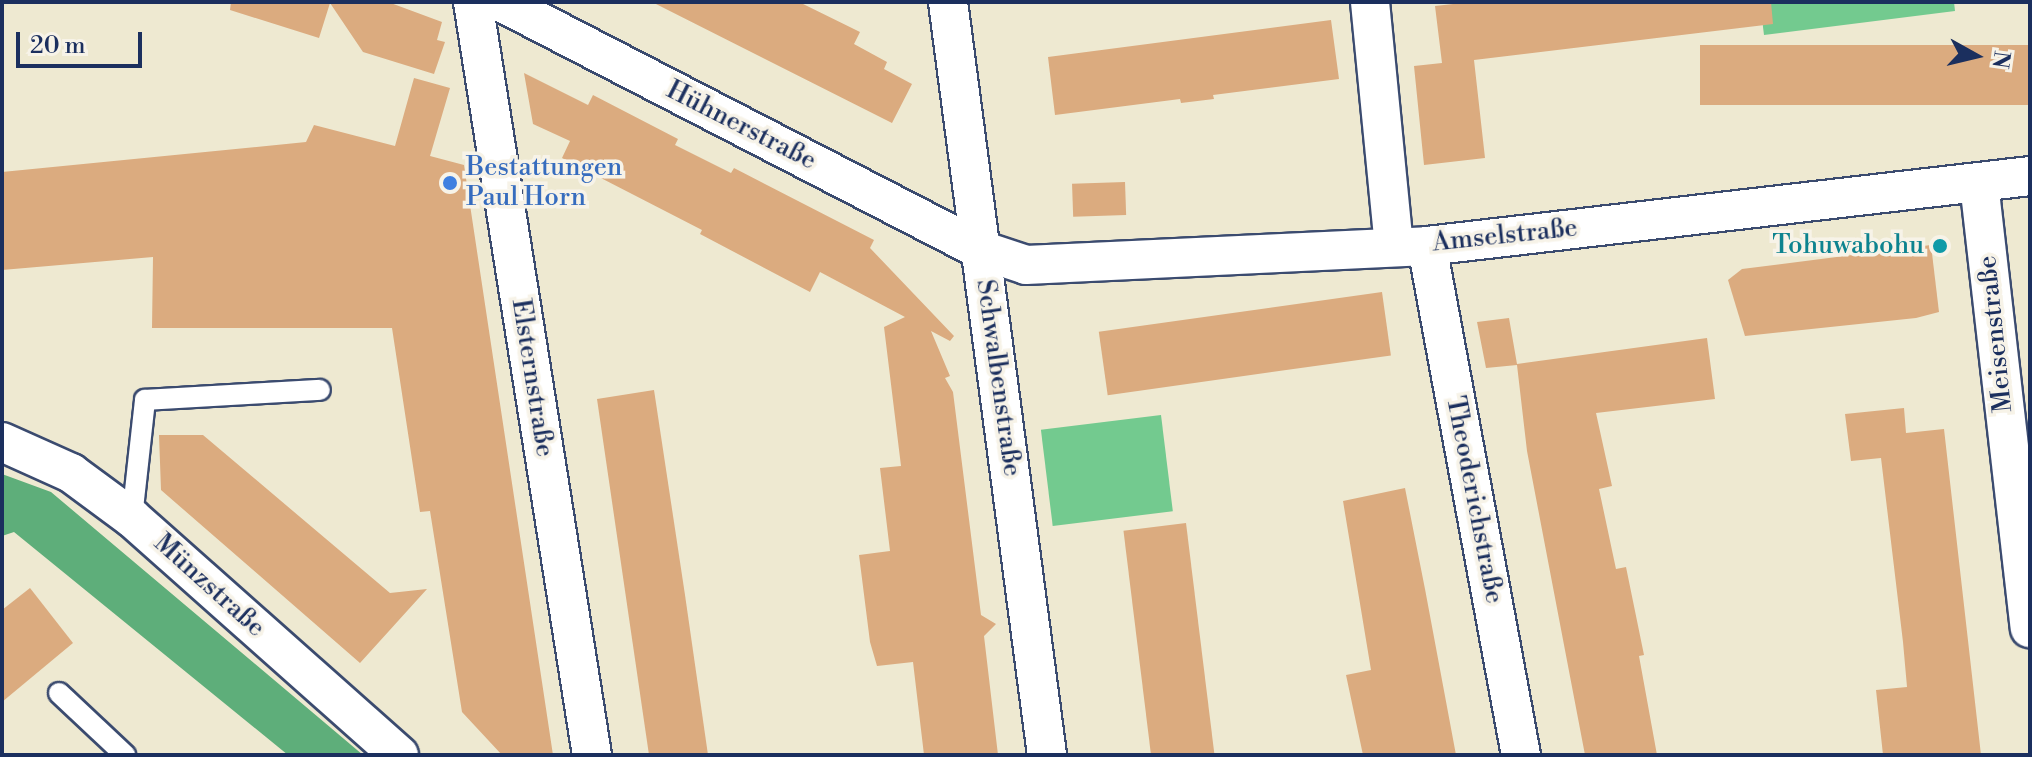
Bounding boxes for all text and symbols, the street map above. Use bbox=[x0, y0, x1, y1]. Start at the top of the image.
scale bar bbox=[20, 16, 146, 66]
north arrow bbox=[1936, 16, 2016, 96]
text: 20 m bbox=[30, 31, 86, 61]
text: N bbox=[1986, 49, 2015, 70]
street label: Hühnerstraße bbox=[661, 75, 821, 177]
place label: Bestattungen Paul Horn bbox=[466, 152, 622, 214]
marker: Bestattungen Paul Horn bbox=[441, 174, 459, 192]
street label: Amselstraße bbox=[1431, 213, 1579, 259]
place label: Tohuwabohu bbox=[1772, 230, 1924, 262]
marker: Tohuwabohu bbox=[1931, 237, 1949, 255]
street label: Meisenstraße bbox=[1972, 254, 2020, 414]
street label: Schwalbenstraße bbox=[969, 278, 1027, 478]
street label: Elsternstraße bbox=[504, 297, 560, 459]
street label: Theoderichstraße bbox=[1439, 394, 1509, 606]
street label: Münzstraße bbox=[147, 528, 271, 644]

